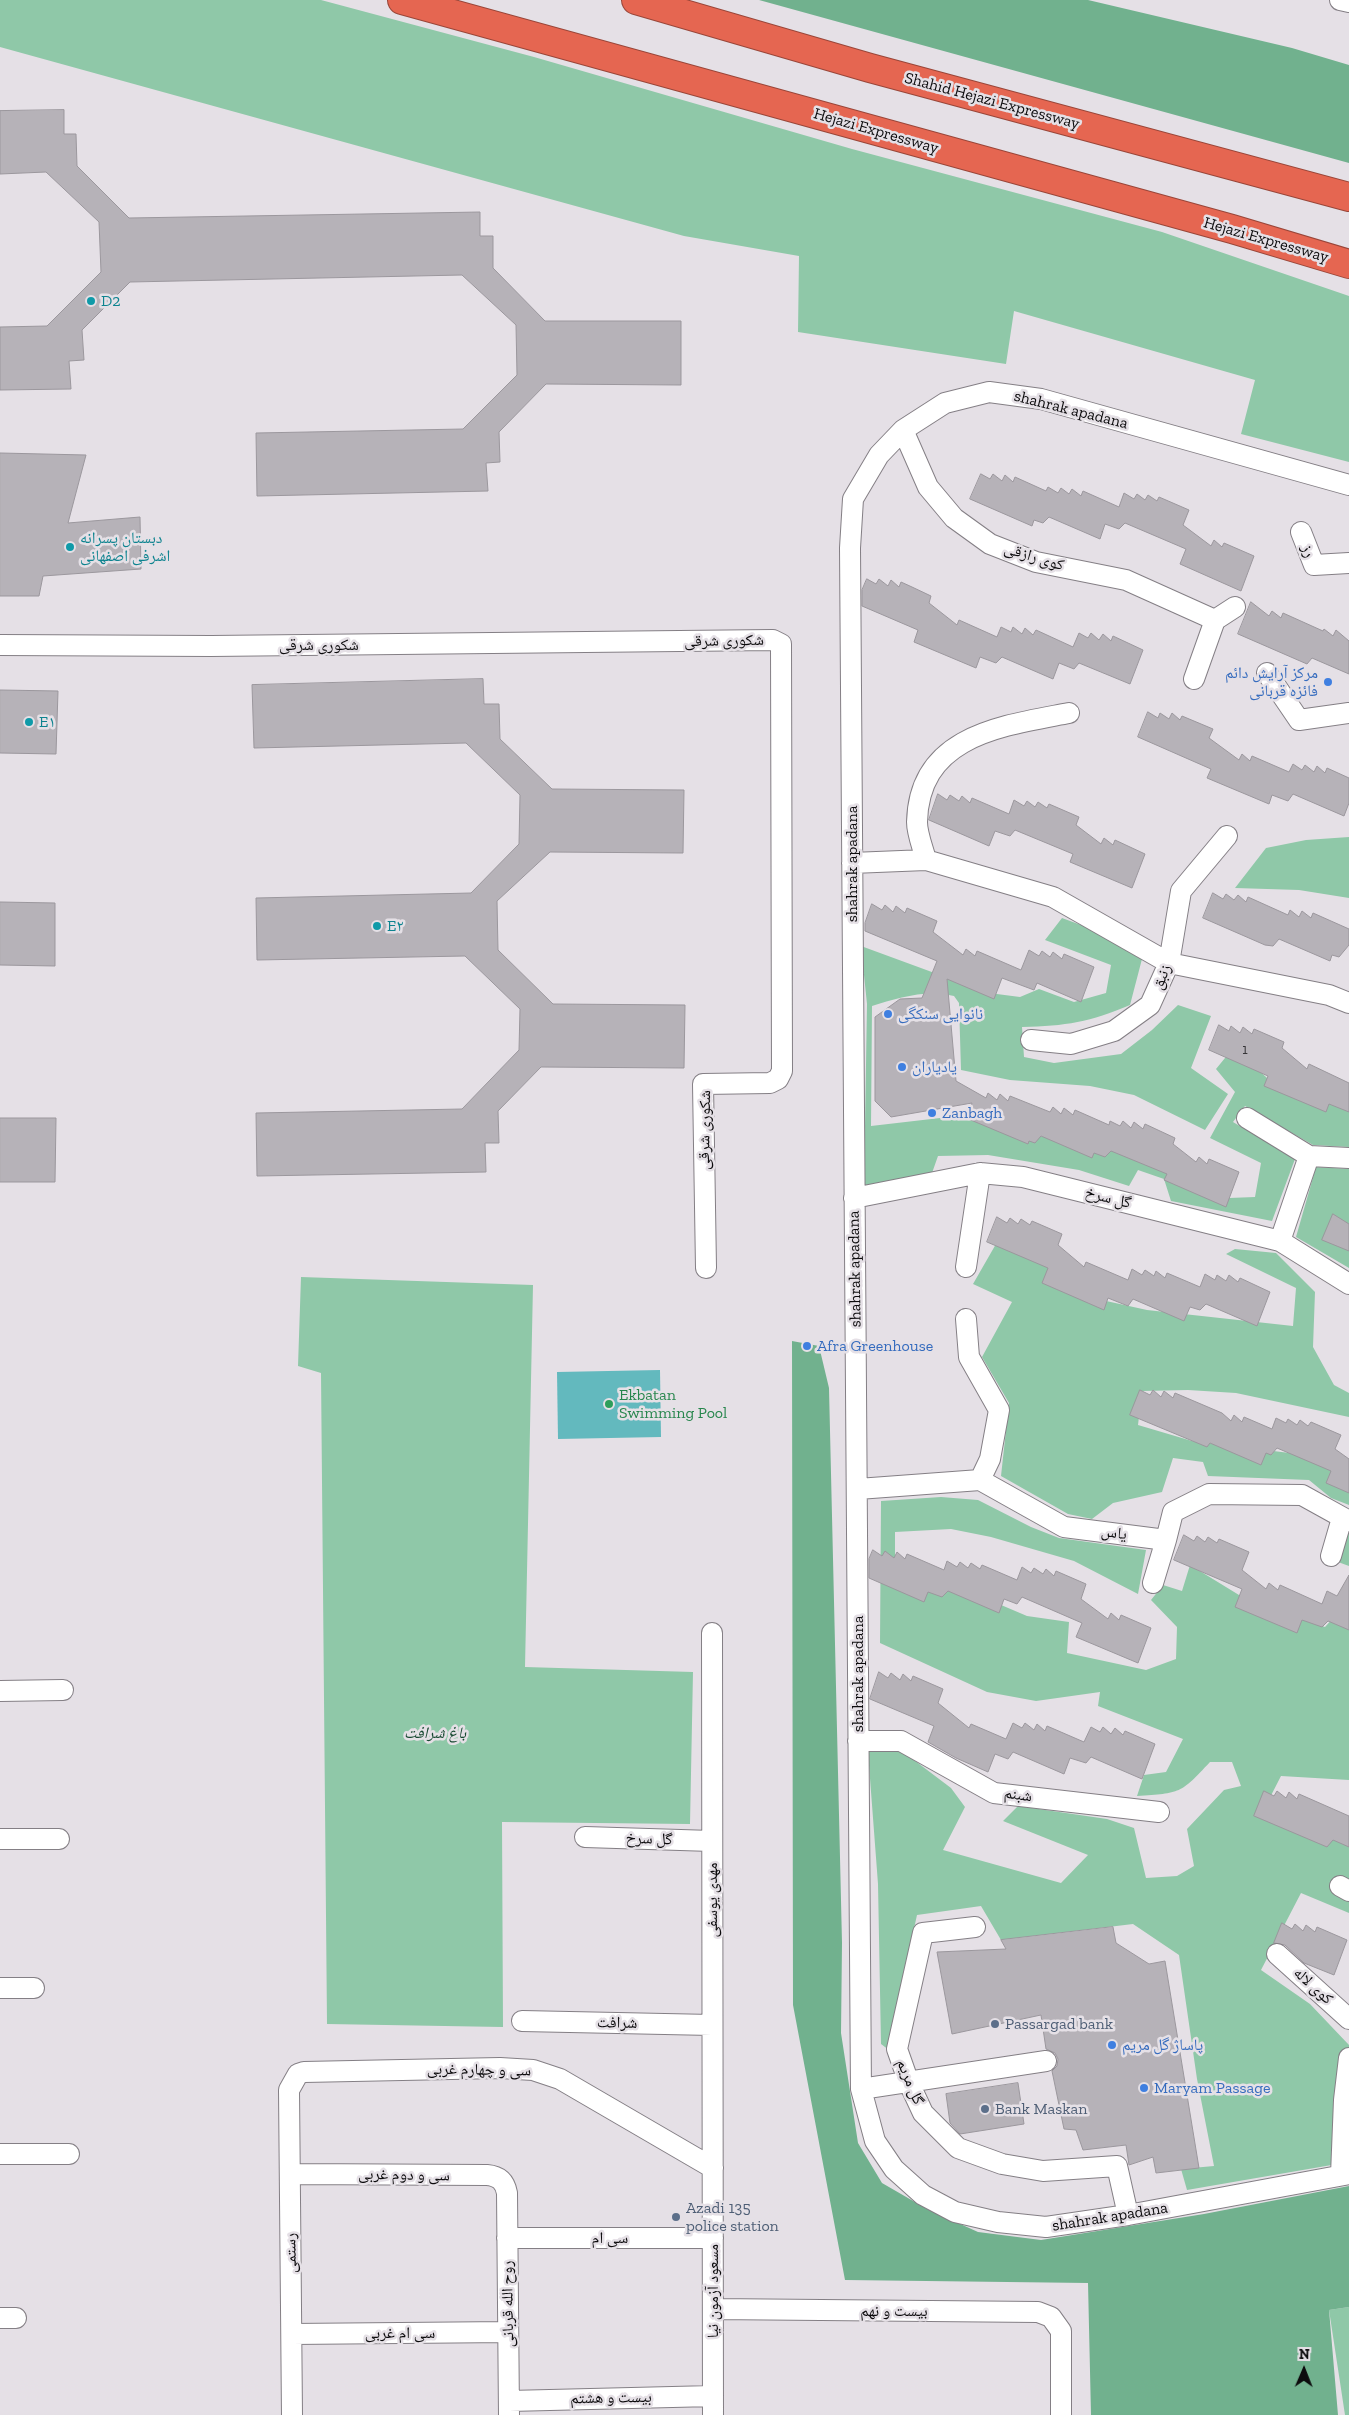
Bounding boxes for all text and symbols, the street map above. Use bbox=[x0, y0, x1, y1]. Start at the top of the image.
street label: Shahid Hejazi Expressway bbox=[903, 68, 1081, 134]
street label: Hejazi Expressway bbox=[811, 104, 941, 158]
street label: Hejazi Expressway bbox=[1201, 213, 1331, 267]
place label: D2 bbox=[101, 291, 121, 311]
marker: D2 bbox=[85, 295, 97, 307]
street label: shahrak apadana bbox=[1012, 387, 1130, 433]
place label: دبستان پسرانه اشرفی اصفهانی bbox=[80, 528, 170, 566]
street label: کوی رازقی bbox=[1002, 539, 1066, 575]
marker: دبستان پسرانه اشرفی اصفهانی bbox=[64, 541, 76, 553]
street label: رز bbox=[1297, 542, 1319, 560]
street label: شکوری شرقی bbox=[684, 631, 764, 651]
street label: شکوری شرقی bbox=[279, 635, 359, 655]
place label: مرکز آرایش دائم فائزه قربانی bbox=[1225, 663, 1318, 701]
marker: مرکز آرایش دائم فائزه قربانی bbox=[1322, 676, 1334, 688]
place label: E۱ bbox=[39, 712, 56, 732]
marker: E۱ bbox=[23, 716, 35, 728]
street label: shahrak apadana bbox=[842, 806, 862, 922]
place label: E۲ bbox=[387, 916, 404, 936]
marker: E۲ bbox=[371, 920, 383, 932]
street label: زنبق bbox=[1148, 962, 1176, 992]
place label: نانوایی سنکگی bbox=[898, 1004, 983, 1024]
marker: نانوایی سنکگی bbox=[882, 1008, 894, 1020]
house number: 1 bbox=[1242, 1042, 1248, 1058]
place label: یادیاران bbox=[912, 1057, 957, 1077]
marker: یادیاران bbox=[896, 1061, 908, 1073]
street label: شکوری شرقی bbox=[695, 1090, 715, 1170]
place label: Zanbagh bbox=[942, 1103, 1002, 1123]
marker: Zanbagh bbox=[926, 1107, 938, 1119]
street label: گل سرخ bbox=[1083, 1183, 1133, 1213]
street label: shahrak apadana bbox=[844, 1210, 866, 1328]
place label: Afra Greenhouse bbox=[817, 1336, 933, 1356]
marker: Afra Greenhouse bbox=[801, 1340, 813, 1352]
place label: Ekbatan Swimming Pool bbox=[619, 1385, 727, 1423]
marker: Ekbatan Swimming Pool bbox=[603, 1398, 615, 1410]
street label: یاس bbox=[1100, 1522, 1128, 1544]
street label: shahrak apadana bbox=[848, 1616, 868, 1732]
park label: باغ شرافت bbox=[404, 1723, 466, 1743]
street label: شبنم bbox=[1003, 1784, 1033, 1806]
street label: گل سرخ bbox=[625, 1829, 673, 1849]
street label: مهدی یوسفی bbox=[702, 1862, 722, 1938]
street label: کوی لاله bbox=[1289, 1963, 1337, 2009]
street label: شرافت bbox=[597, 2013, 637, 2033]
place label: Passargad bank bbox=[1005, 2014, 1113, 2034]
marker: Passargad bank bbox=[989, 2018, 1001, 2030]
place label: پاساژ گل مریم bbox=[1122, 2035, 1203, 2055]
marker: پاساژ گل مریم bbox=[1106, 2039, 1118, 2051]
street label: گل مریم bbox=[892, 2056, 928, 2108]
street label: سی و چهارم غربی bbox=[427, 2059, 531, 2081]
place label: Maryam Passage bbox=[1154, 2078, 1271, 2098]
marker: Maryam Passage bbox=[1138, 2082, 1150, 2094]
place label: Bank Maskan bbox=[995, 2099, 1087, 2119]
marker: Bank Maskan bbox=[979, 2103, 991, 2115]
street label: سی و دوم غربی bbox=[358, 2165, 450, 2185]
place label: Azadi 135 police station bbox=[686, 2198, 779, 2236]
street label: shahrak apadana bbox=[1051, 2198, 1169, 2236]
marker: Azadi 135 police station bbox=[670, 2211, 682, 2223]
street label: سی ام bbox=[592, 2228, 628, 2248]
street label: رستمی bbox=[281, 2233, 301, 2273]
street label: مسعود آزمون نیا bbox=[703, 2244, 723, 2338]
street label: روح الله قربانی bbox=[498, 2261, 518, 2347]
street label: بیست و نهم bbox=[860, 2301, 928, 2321]
street label: سی ام غربی bbox=[365, 2323, 435, 2343]
north arrow bbox=[1279, 2345, 1329, 2395]
text: N bbox=[1299, 2346, 1310, 2363]
street label: بیست و هشتم bbox=[570, 2388, 652, 2408]

